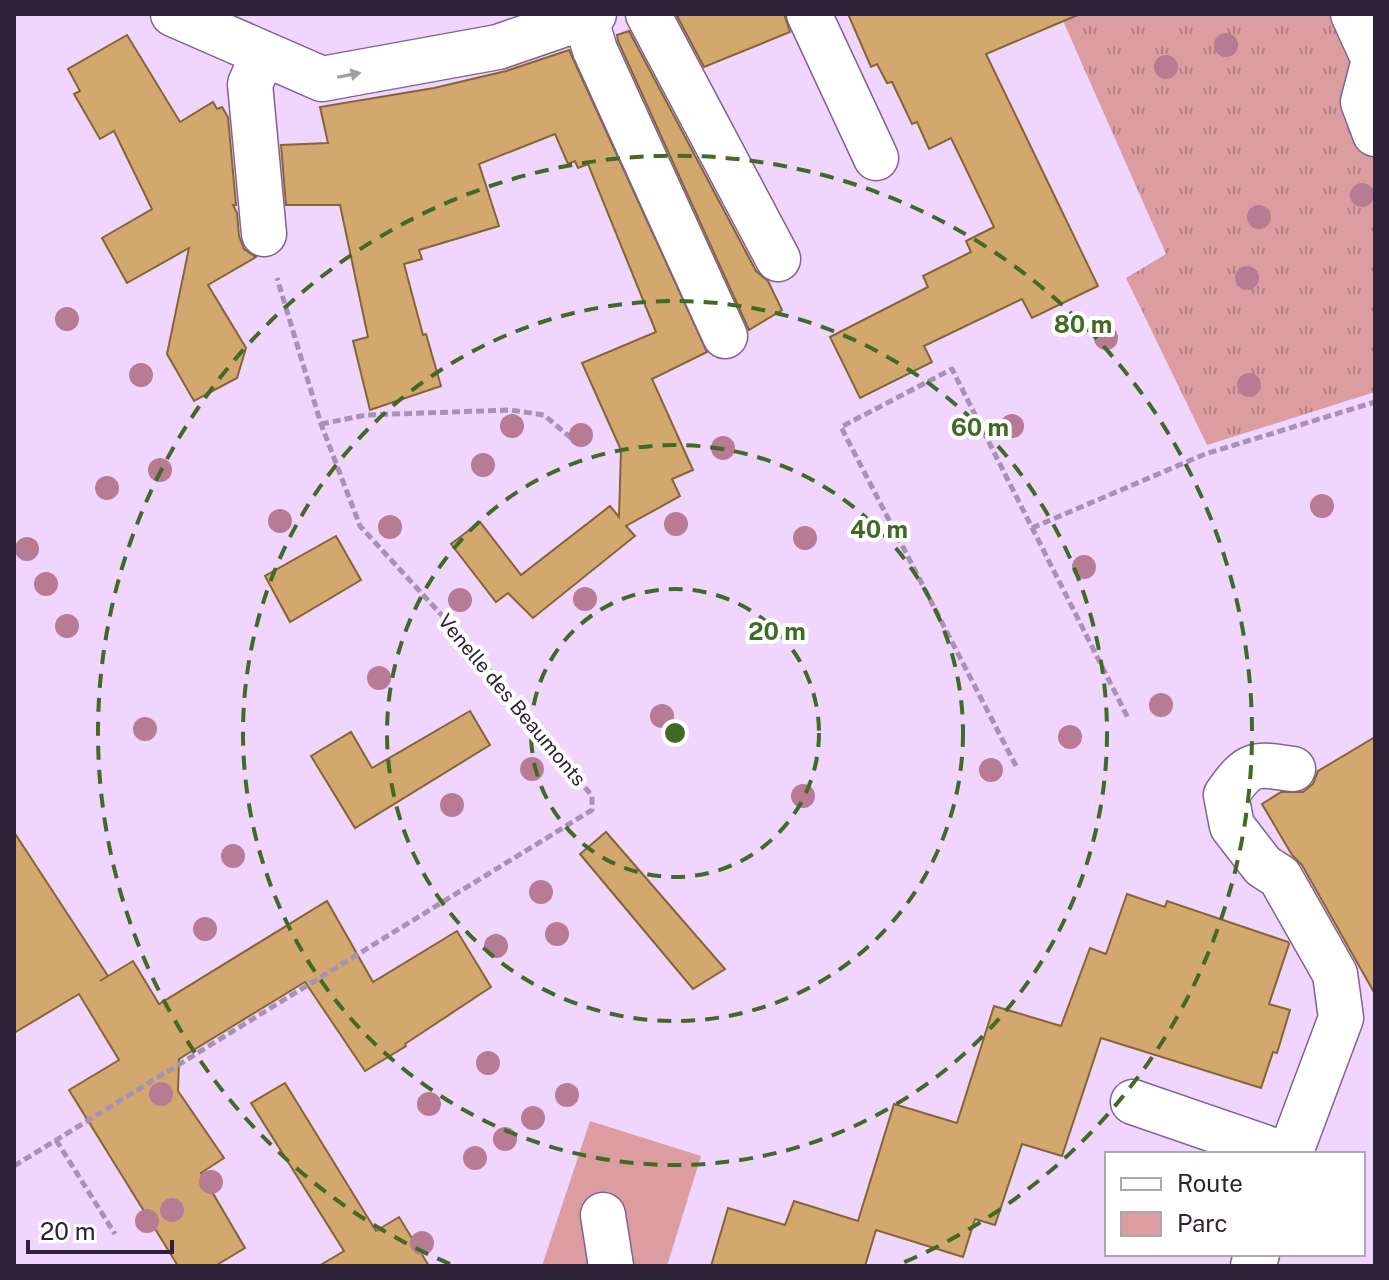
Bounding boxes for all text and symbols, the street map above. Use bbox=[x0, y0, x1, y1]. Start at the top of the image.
one-way arrow bbox=[336, 68, 361, 80]
text: 80 m bbox=[1054, 310, 1112, 338]
text: 60 m bbox=[951, 413, 1009, 441]
text: 40 m bbox=[850, 515, 908, 543]
street label: Venelle des Beaumonts bbox=[433, 609, 591, 791]
text: 20 m bbox=[748, 617, 806, 645]
centre of rings bbox=[661, 719, 689, 747]
legend bbox=[1105, 1152, 1365, 1256]
text: Route bbox=[1177, 1169, 1243, 1197]
scale bar bbox=[28, 1204, 172, 1254]
text: Parc bbox=[1177, 1209, 1228, 1237]
text: 20 m bbox=[40, 1217, 96, 1245]

